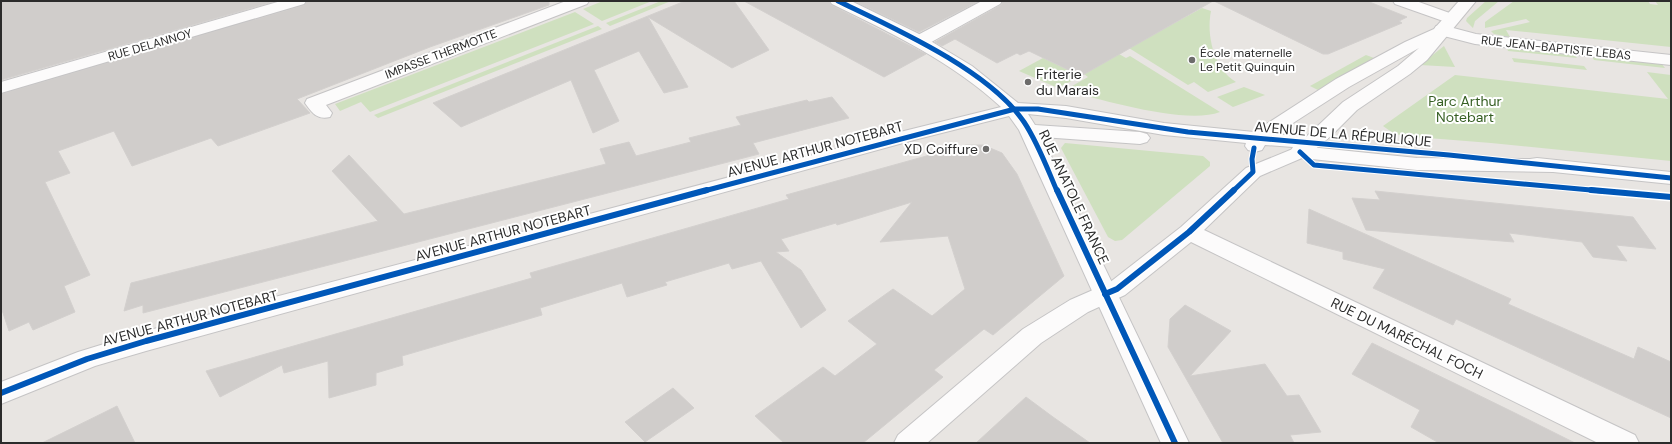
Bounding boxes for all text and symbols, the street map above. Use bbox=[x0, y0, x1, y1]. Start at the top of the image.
street label: RUE DELANNOY bbox=[106, 25, 194, 65]
street label: IMPASSE THERMOTTE bbox=[383, 25, 499, 83]
street label: RUE JEAN-BAPTISTE LEBAS bbox=[1480, 32, 1632, 64]
place label: École maternelle Le Petit Quinquin bbox=[1200, 45, 1295, 75]
marker: École maternelle Le Petit Quinquin bbox=[1187, 55, 1197, 65]
place label: Friterie du Marais bbox=[1036, 65, 1099, 99]
marker: Friterie du Marais bbox=[1023, 77, 1033, 87]
park label: Parc Arthur Notebart bbox=[1428, 92, 1502, 126]
street label: AVENUE ARTHUR NOTEBART bbox=[725, 117, 905, 181]
street label: AVENUE DE LA RÉPUBLIQUE bbox=[1254, 117, 1432, 151]
street label: RUE ANATOLE FRANCE bbox=[1035, 127, 1113, 267]
place label: XD Coiffure bbox=[904, 140, 978, 158]
marker: XD Coiffure bbox=[981, 144, 991, 154]
street label: AVENUE ARTHUR NOTEBART bbox=[413, 201, 593, 265]
street label: AVENUE ARTHUR NOTEBART bbox=[100, 286, 280, 350]
street label: RUE DU MARÉCHAL FOCH bbox=[1328, 293, 1486, 383]

